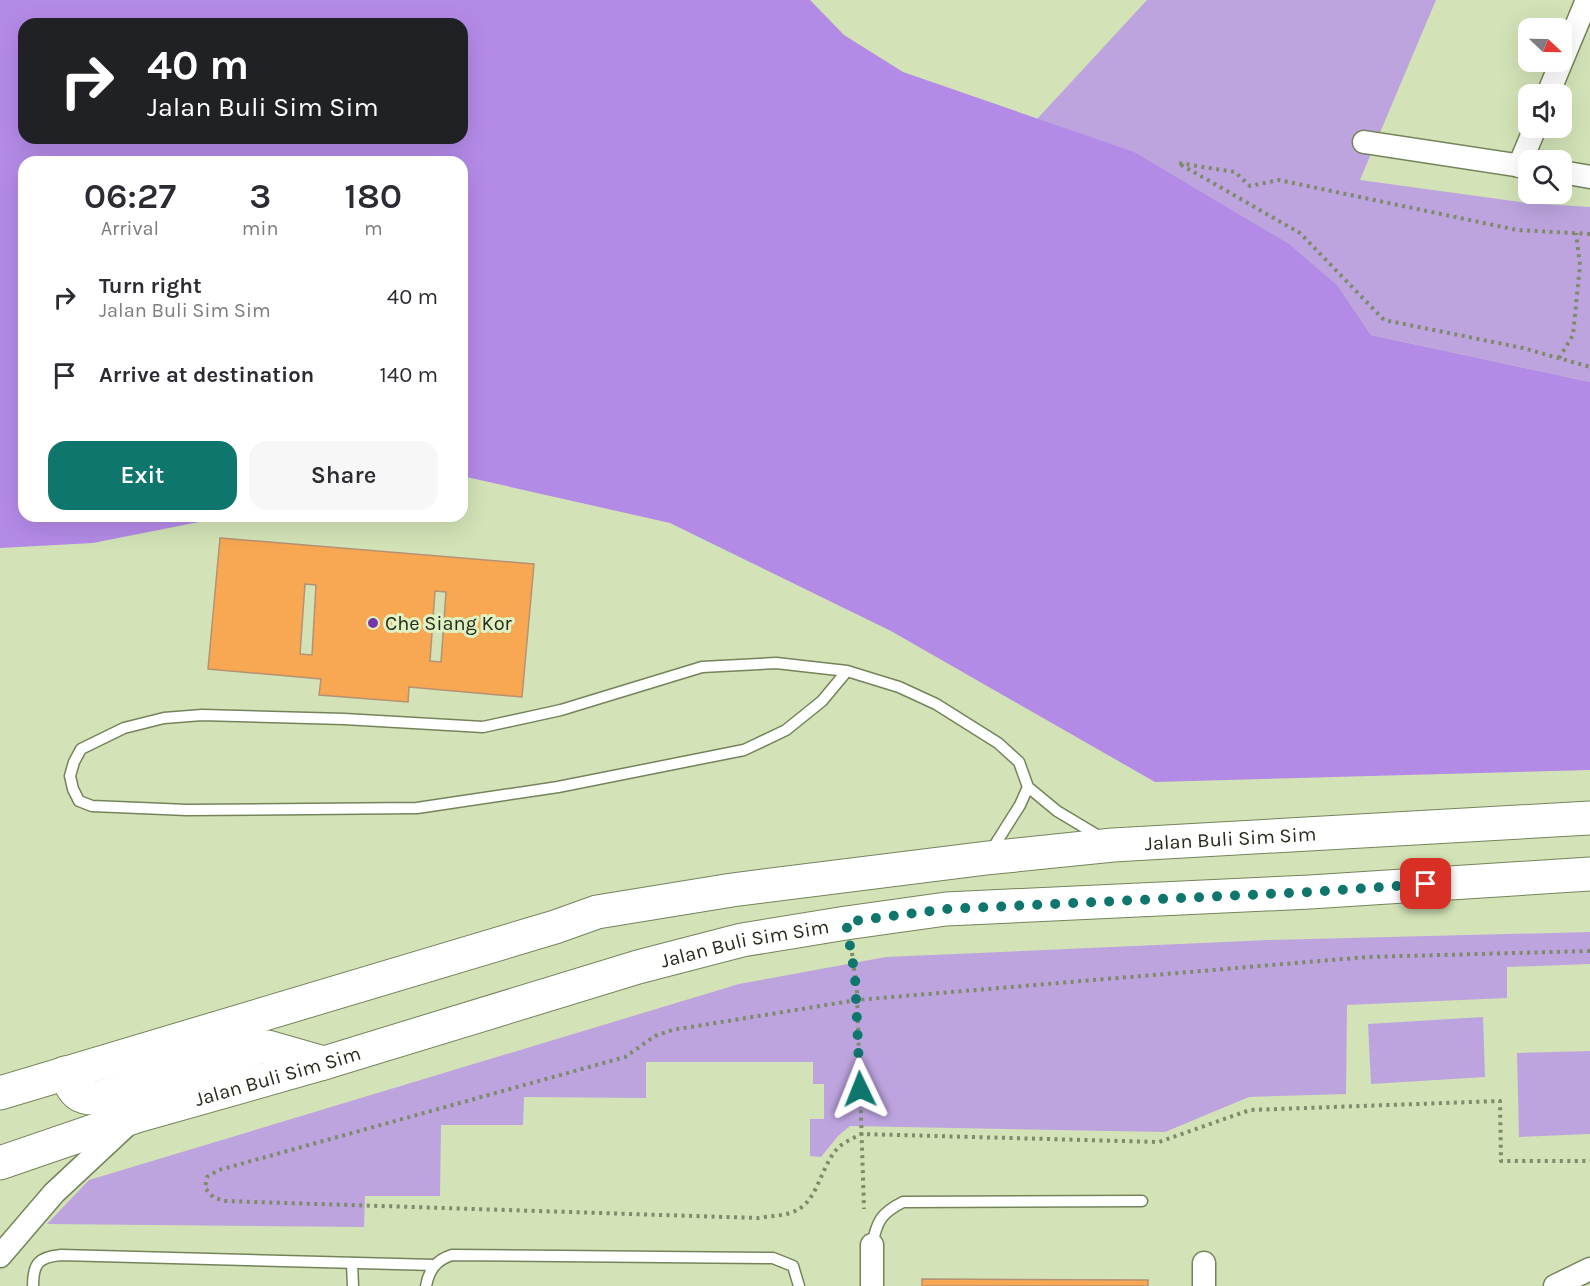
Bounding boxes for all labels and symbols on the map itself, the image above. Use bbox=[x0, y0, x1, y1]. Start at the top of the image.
north arrow bbox=[1518, 18, 1572, 72]
place label: Che Siang Kor bbox=[385, 612, 513, 635]
marker: Che Siang Kor bbox=[366, 616, 380, 630]
street label: Jalan Buli Sim Sim bbox=[1144, 823, 1317, 855]
pin bbox=[1400, 858, 1451, 909]
street label: Jalan Buli Sim Sim bbox=[658, 915, 831, 973]
street label: Jalan Buli Sim Sim bbox=[192, 1041, 364, 1111]
position arrow bbox=[828, 1057, 892, 1121]

